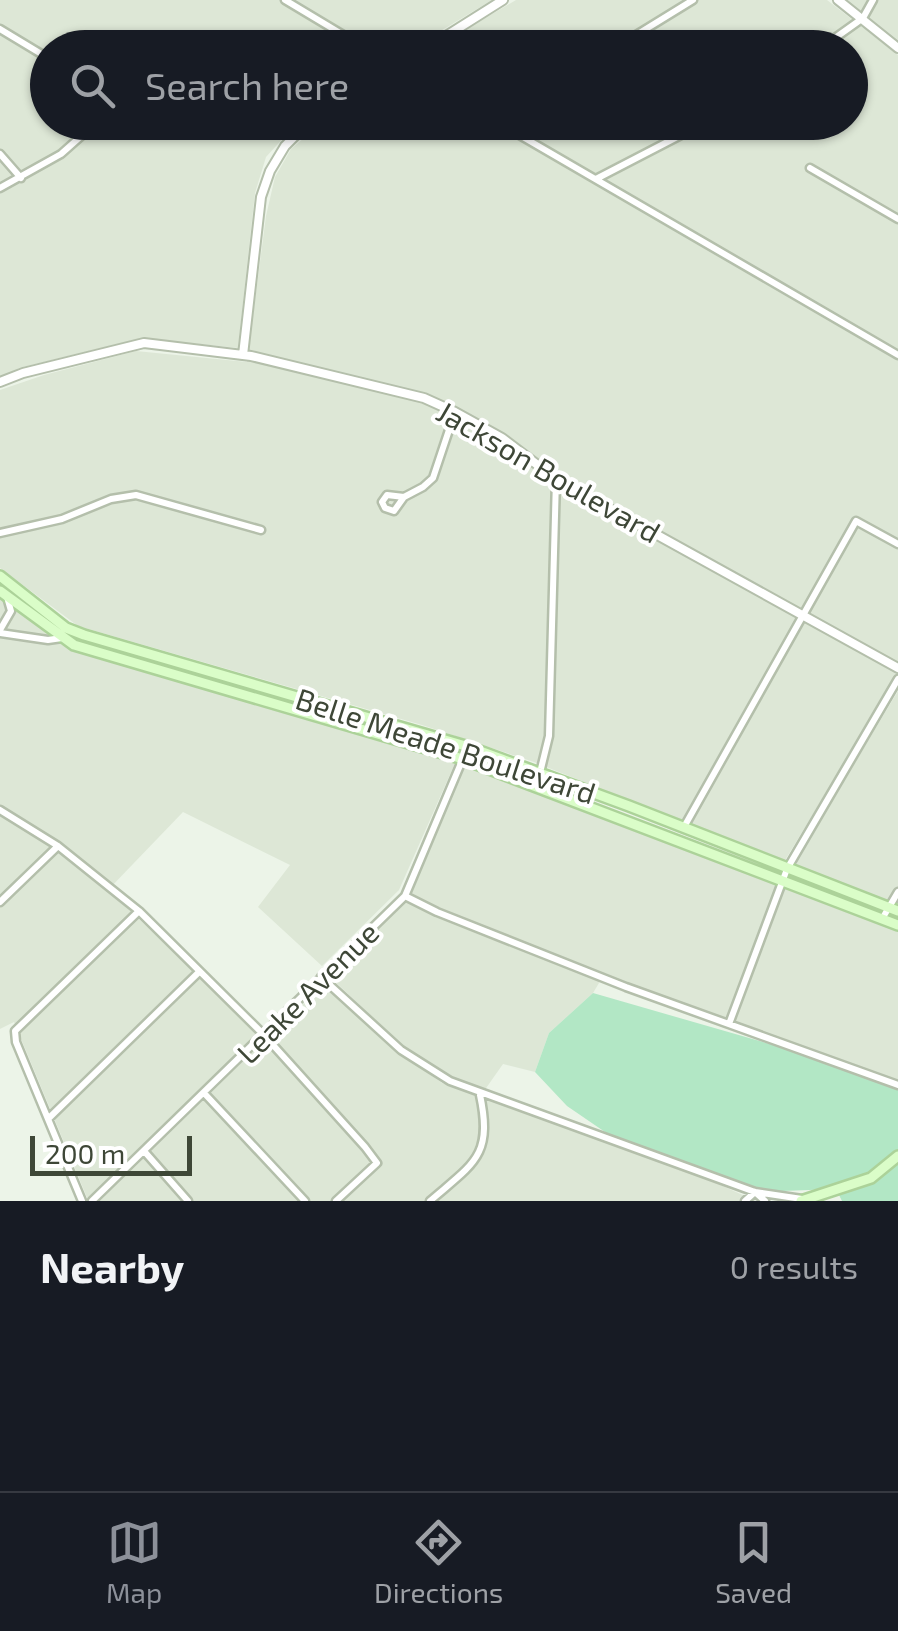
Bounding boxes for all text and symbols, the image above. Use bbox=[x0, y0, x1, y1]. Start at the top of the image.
search box bbox=[30, 30, 868, 140]
icon: search bbox=[65, 58, 120, 113]
text: Search here bbox=[145, 62, 349, 108]
street label: Jackson Boulevard bbox=[431, 392, 667, 550]
street label: Belle Meade Boulevard bbox=[292, 680, 600, 810]
street label: Leake Avenue bbox=[229, 914, 385, 1070]
scale bar bbox=[30, 1131, 192, 1176]
text: 200 m bbox=[45, 1136, 125, 1170]
text: Nearby bbox=[40, 1241, 184, 1291]
text: 0 results bbox=[730, 1247, 858, 1285]
tab: Map bbox=[106, 1515, 162, 1609]
tab: Directions bbox=[374, 1515, 503, 1609]
tab: Saved bbox=[715, 1515, 792, 1609]

